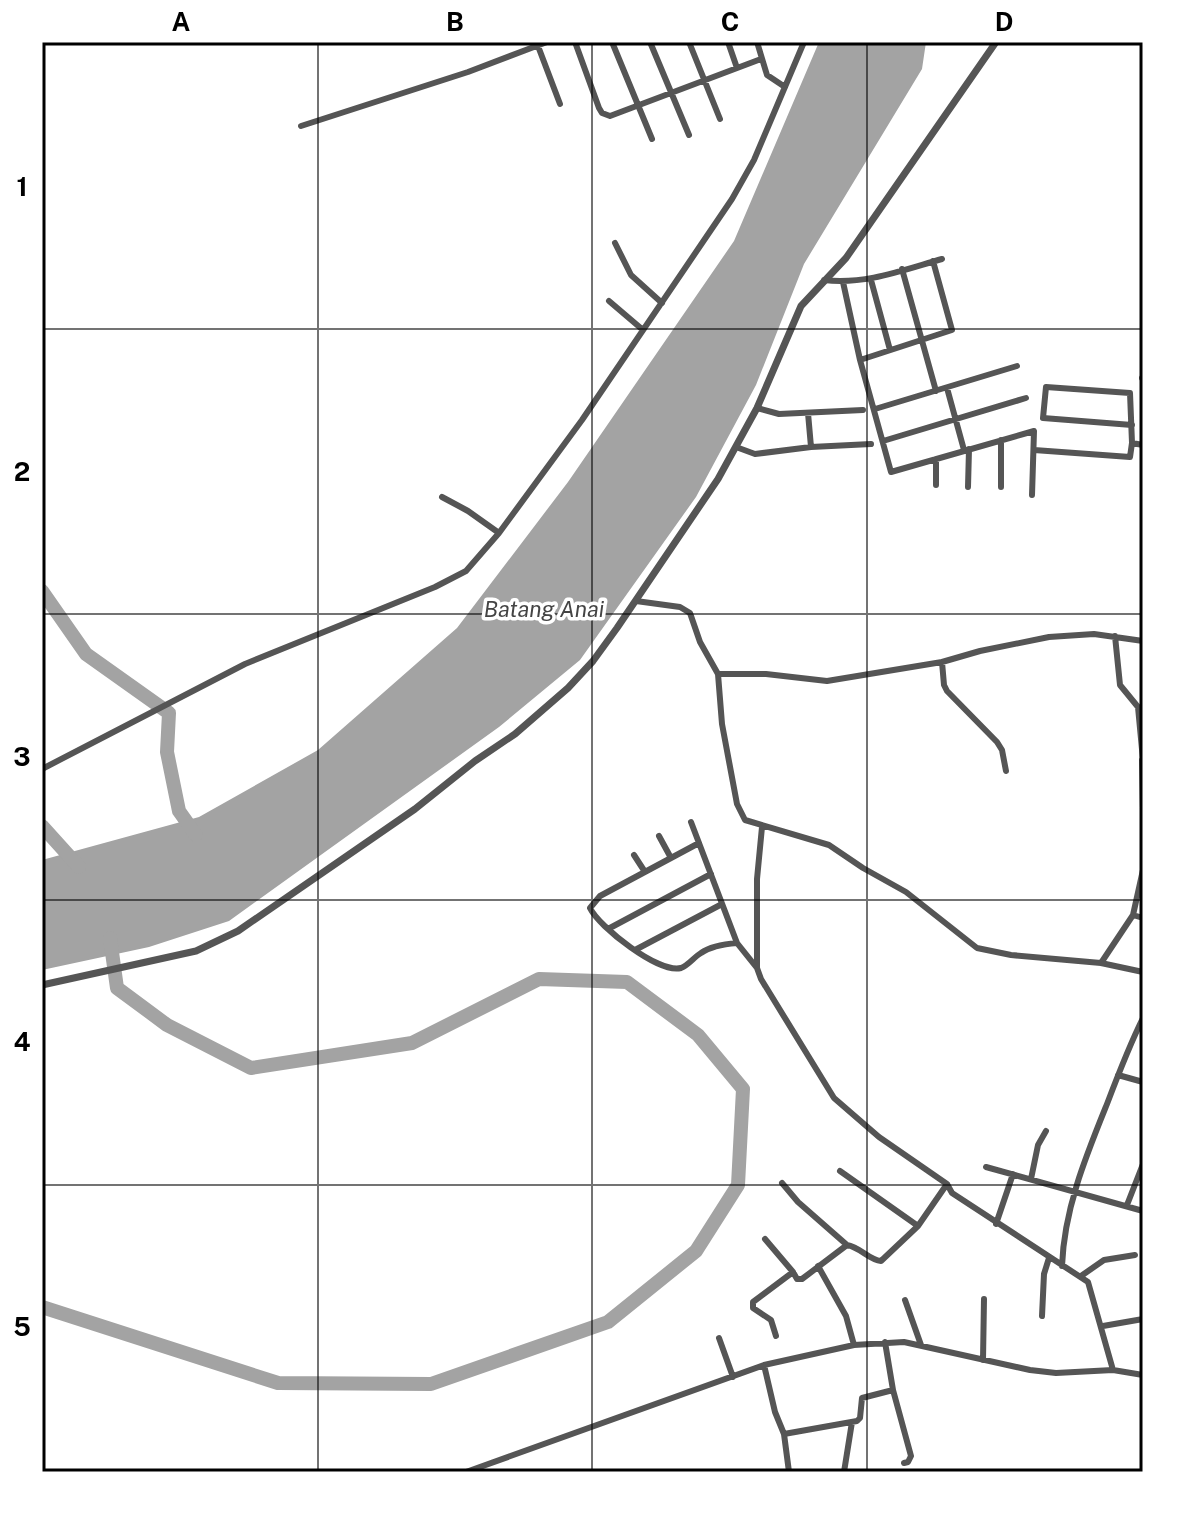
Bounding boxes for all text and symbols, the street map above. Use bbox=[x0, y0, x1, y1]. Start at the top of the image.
text: A bbox=[172, 6, 191, 37]
text: B bbox=[446, 6, 464, 37]
text: C bbox=[721, 6, 739, 37]
text: D bbox=[995, 6, 1013, 37]
text: 1 bbox=[16, 171, 28, 202]
text: 2 bbox=[14, 456, 30, 487]
water label: Batang Anai bbox=[484, 596, 605, 622]
text: 3 bbox=[13, 741, 31, 772]
text: 4 bbox=[13, 1026, 31, 1057]
text: 5 bbox=[13, 1311, 31, 1342]

